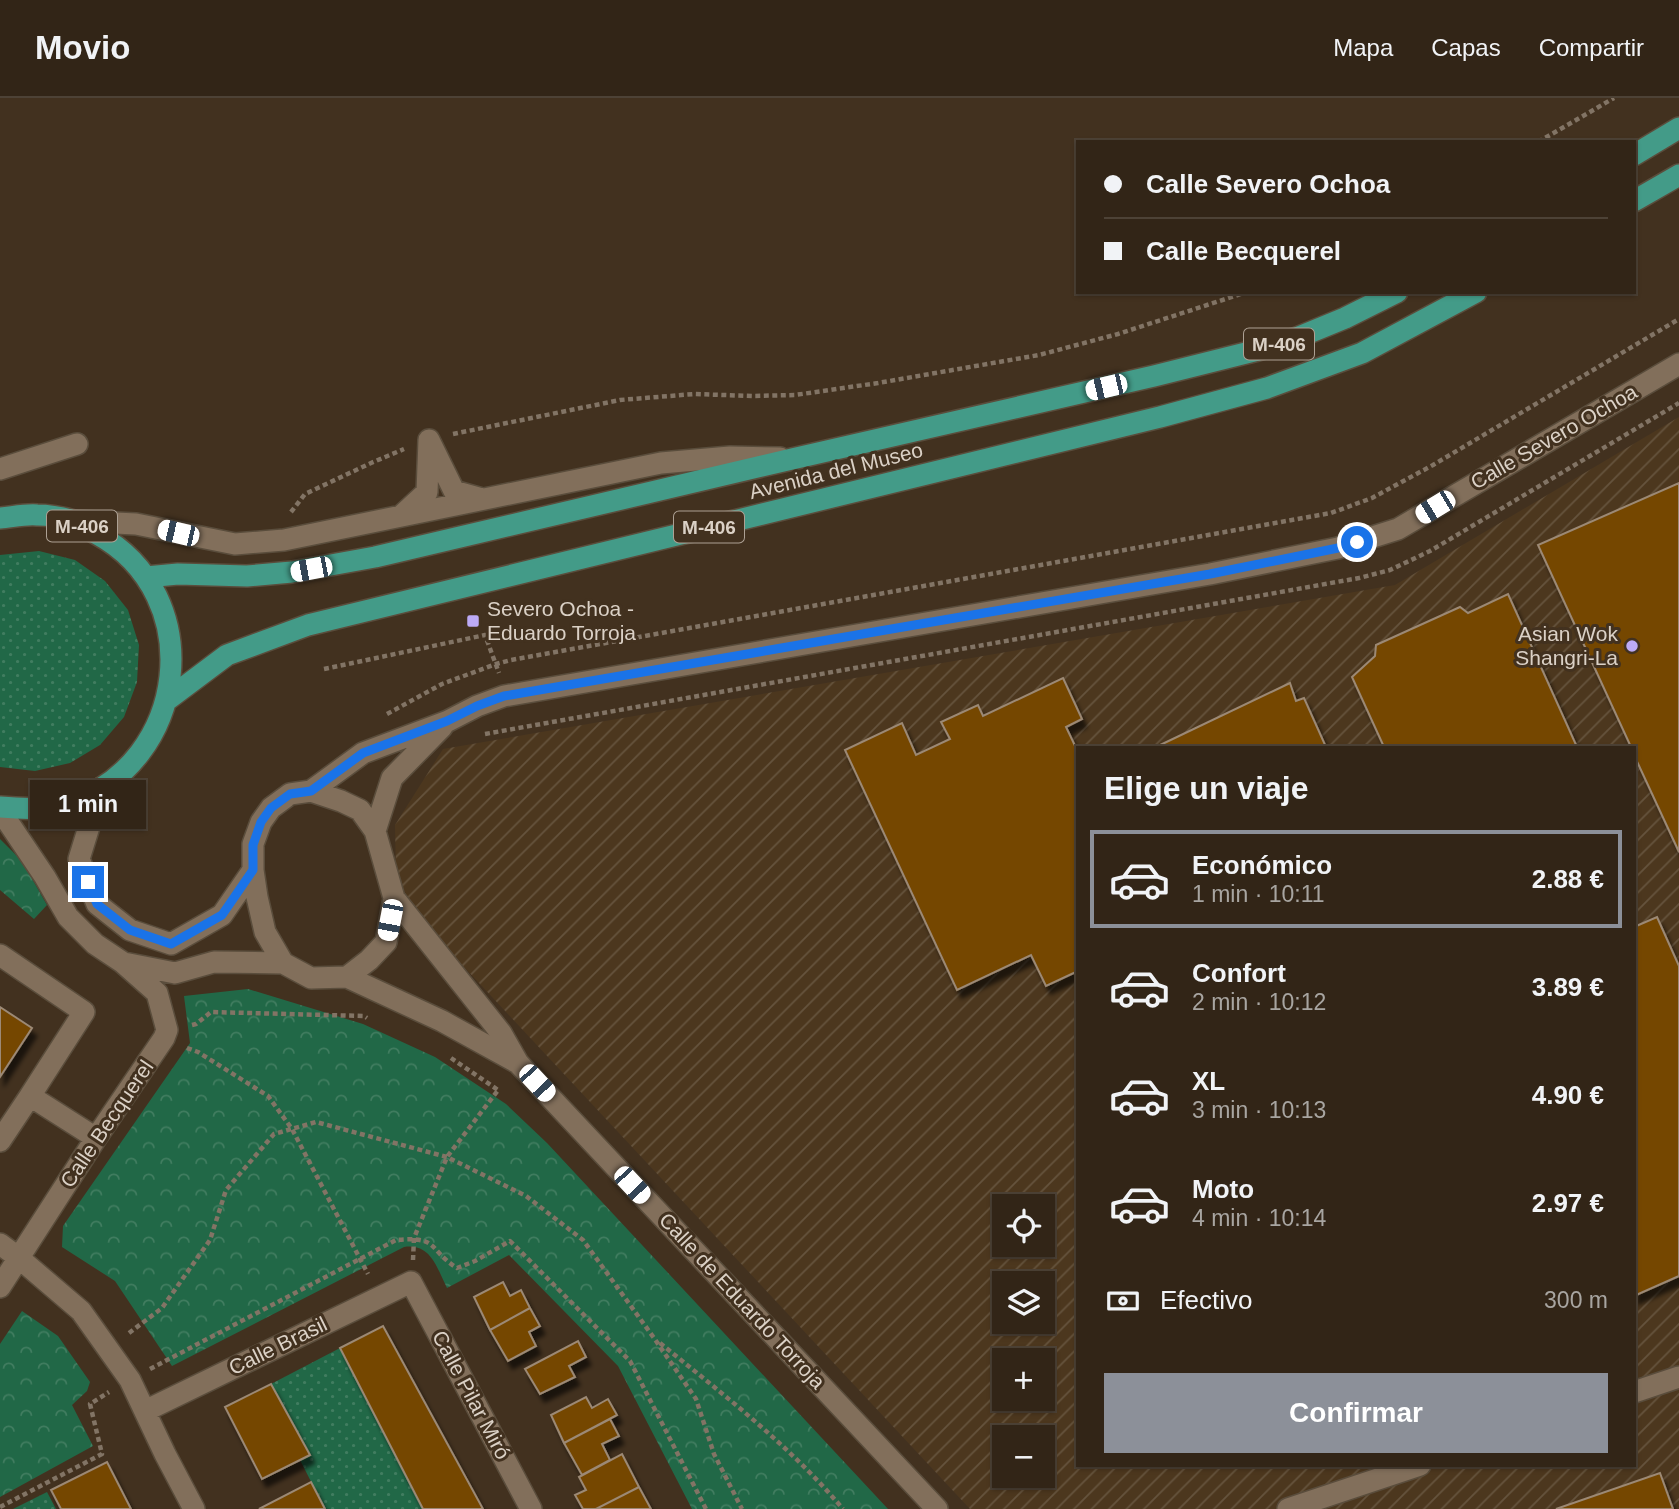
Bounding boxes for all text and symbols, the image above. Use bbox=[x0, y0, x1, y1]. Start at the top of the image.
text: Movio bbox=[35, 29, 130, 66]
text: Mapa bbox=[1333, 34, 1393, 61]
text: Capas bbox=[1431, 34, 1501, 61]
text: Compartir bbox=[1539, 34, 1644, 61]
text: Calle Severo Ochoa bbox=[1146, 169, 1390, 199]
text: Calle Becquerel bbox=[1146, 236, 1341, 266]
road number: M-406 bbox=[1244, 328, 1314, 360]
car bbox=[1084, 372, 1129, 402]
street label: Calle Severo Ochoa bbox=[1467, 379, 1641, 494]
street label: Avenida del Museo bbox=[747, 438, 925, 503]
car bbox=[1412, 487, 1459, 527]
road number: M-406 bbox=[47, 510, 117, 542]
road number: M-406 bbox=[674, 512, 744, 542]
car bbox=[156, 518, 201, 548]
route start bbox=[1341, 526, 1373, 558]
car bbox=[289, 555, 334, 583]
place label: Severo Ochoa - Eduardo Torroja bbox=[487, 597, 636, 644]
marker: Severo Ochoa - Eduardo Torroja bbox=[465, 613, 481, 629]
place label: Asian Wok Shangri-La bbox=[1515, 622, 1618, 669]
marker: Asian Wok Shangri-La bbox=[1624, 638, 1640, 654]
text: Elige un viaje bbox=[1104, 770, 1309, 806]
callout: 1 min bbox=[30, 780, 146, 830]
text: 1 min bbox=[58, 791, 118, 817]
icon: car bbox=[1108, 848, 1171, 911]
text: Económico bbox=[1192, 850, 1332, 880]
text: 2.88 € bbox=[1532, 864, 1604, 894]
route end bbox=[72, 866, 104, 898]
text: 1 min · 10:11 bbox=[1192, 881, 1325, 907]
car bbox=[376, 897, 405, 943]
icon: car bbox=[1108, 956, 1171, 1019]
text: Confort bbox=[1192, 958, 1286, 988]
text: 3.89 € bbox=[1532, 972, 1604, 1002]
text: 2 min · 10:12 bbox=[1192, 989, 1326, 1015]
street label: Calle Becquerel bbox=[56, 1056, 158, 1192]
car bbox=[515, 1060, 560, 1106]
icon: car bbox=[1108, 1064, 1171, 1127]
text: XL bbox=[1192, 1066, 1225, 1096]
text: 4.90 € bbox=[1532, 1080, 1604, 1110]
text: 3 min · 10:13 bbox=[1192, 1097, 1326, 1123]
car bbox=[610, 1162, 655, 1208]
icon: car bbox=[1108, 1172, 1171, 1235]
text: Moto bbox=[1192, 1174, 1254, 1204]
text: 2.97 € bbox=[1532, 1188, 1604, 1218]
map controls bbox=[992, 1194, 1055, 1488]
button: locate bbox=[992, 1194, 1055, 1257]
text: 4 min · 10:14 bbox=[1192, 1205, 1326, 1231]
street label: Calle de Eduardo Torroja bbox=[655, 1208, 830, 1394]
button: layers bbox=[992, 1271, 1055, 1334]
icon: cash bbox=[1104, 1282, 1142, 1320]
text: Efectivo bbox=[1160, 1285, 1253, 1315]
text: 300 m bbox=[1544, 1287, 1608, 1313]
street label: Calle Brasil bbox=[225, 1312, 331, 1379]
street label: Calle Pilar Miró bbox=[428, 1327, 515, 1463]
button: + bbox=[992, 1348, 1055, 1411]
button: Confirmar bbox=[1104, 1373, 1608, 1453]
button: − bbox=[992, 1425, 1055, 1488]

